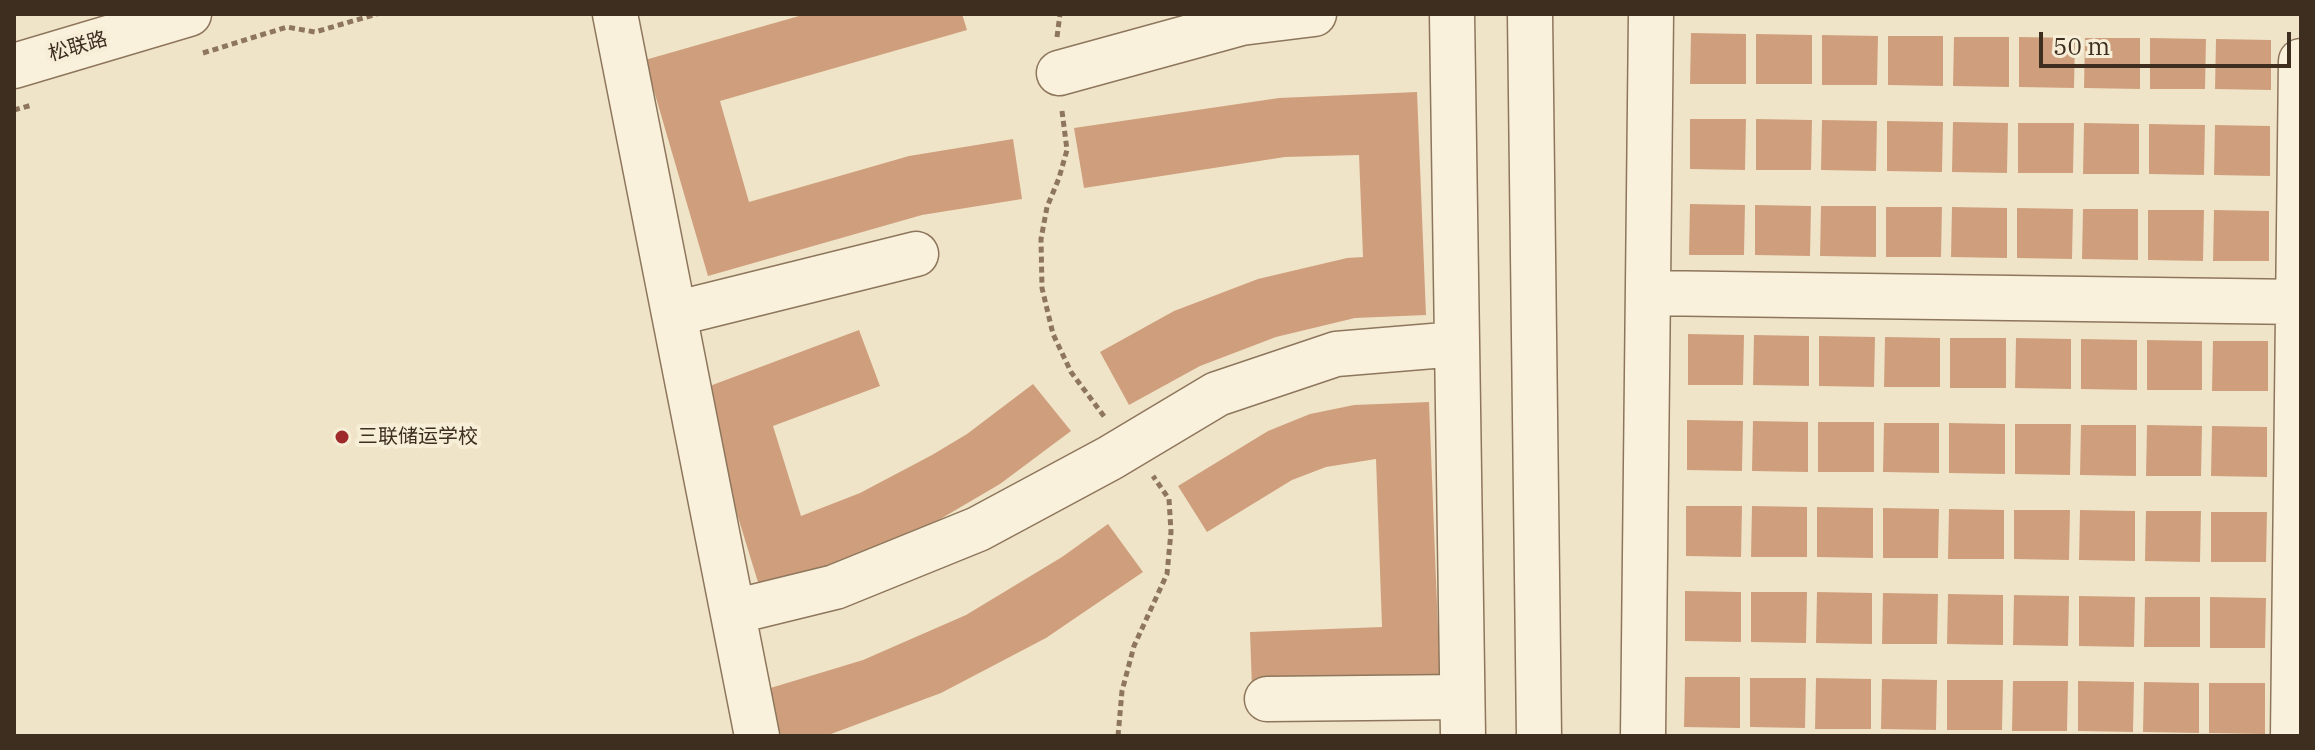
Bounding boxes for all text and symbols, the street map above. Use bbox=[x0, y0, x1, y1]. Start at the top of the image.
scale bar bbox=[2043, 16, 2295, 66]
street label: 松联路 bbox=[46, 27, 110, 67]
text: 50 m bbox=[2053, 30, 2110, 62]
place label: 三联储运学校 bbox=[358, 425, 478, 449]
marker: 三联储运学校 bbox=[333, 428, 351, 446]

